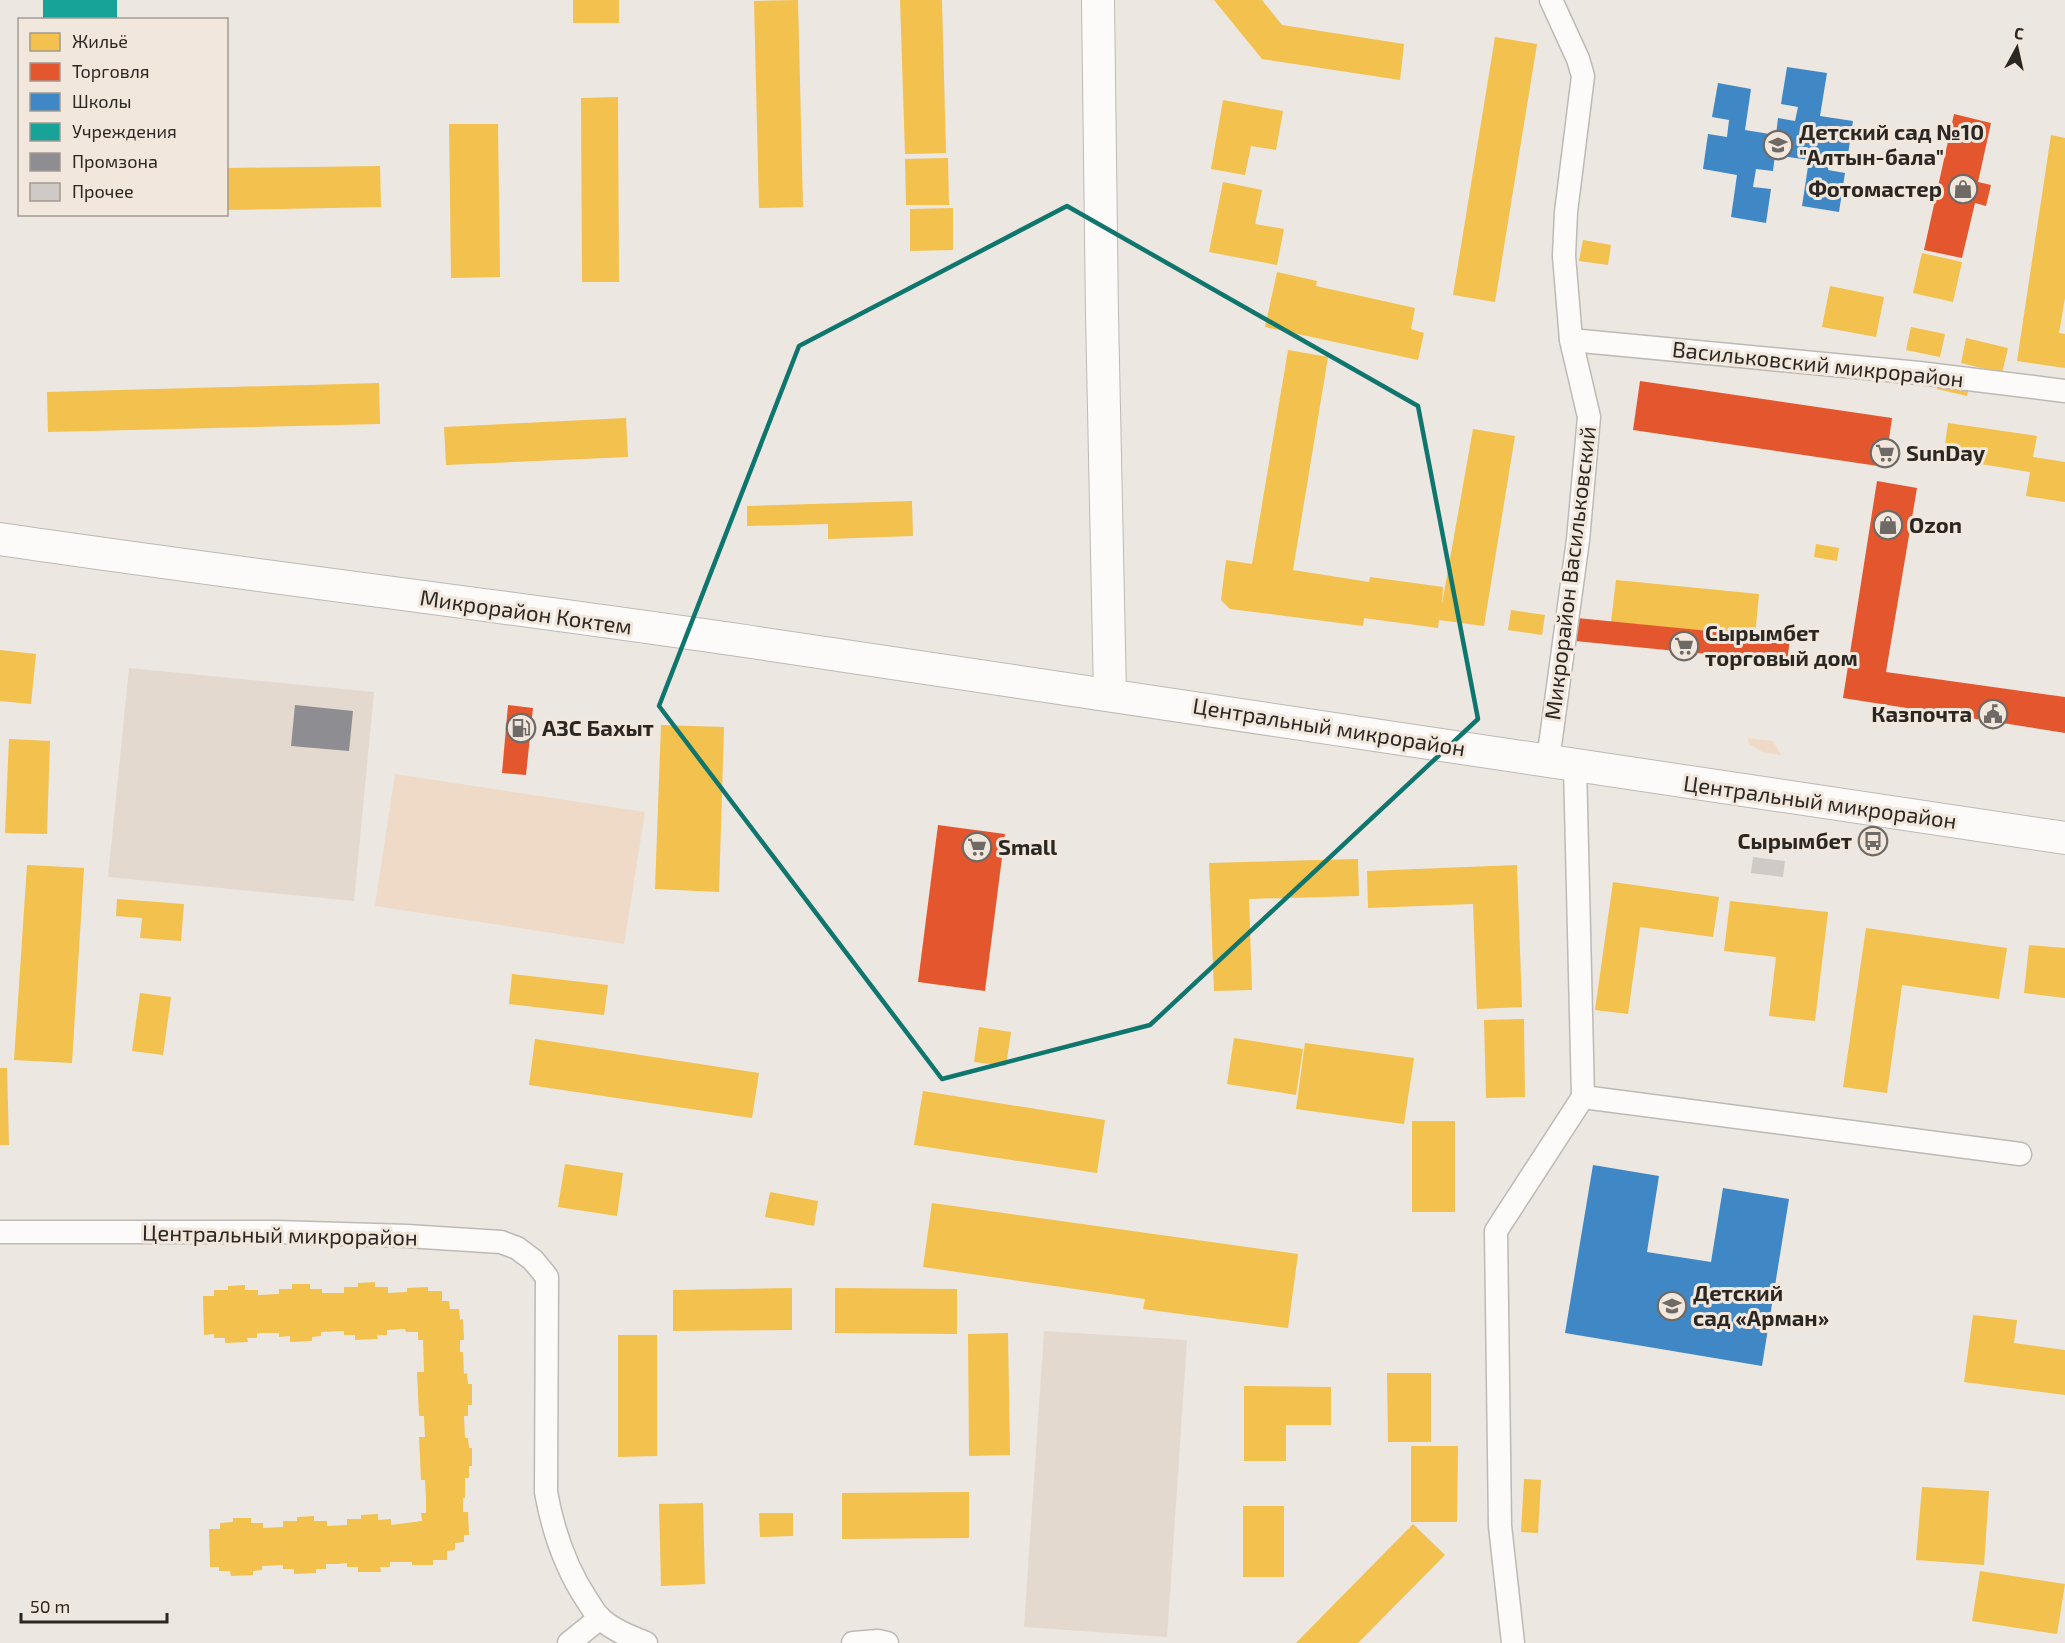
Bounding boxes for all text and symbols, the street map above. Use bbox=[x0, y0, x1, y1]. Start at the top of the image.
legend bbox=[18, 18, 228, 216]
north arrow bbox=[1987, 18, 2047, 78]
text: С bbox=[2013, 23, 2025, 43]
text: Жильё bbox=[72, 30, 128, 52]
text: Торговля bbox=[72, 60, 150, 82]
text: Школы bbox=[72, 90, 132, 112]
place label: Детский сад №10 "Алтын-бала" bbox=[1799, 118, 1984, 169]
text: Учреждения bbox=[72, 120, 177, 142]
school or university icon: Детский сад №10 "Алтын-бала" bbox=[1762, 129, 1794, 161]
text: Промзона bbox=[72, 150, 158, 172]
shop icon: Фотомастер bbox=[1947, 173, 1979, 205]
place label: Фотомастер bbox=[1808, 175, 1942, 201]
text: Прочее bbox=[72, 180, 134, 202]
street label: Васильковский микрорайон bbox=[1671, 335, 1965, 391]
street label: Микрорайон Васильковский bbox=[1538, 425, 1600, 721]
supermarket icon: SunDay bbox=[1869, 437, 1901, 469]
place label: SunDay bbox=[1906, 439, 1986, 466]
shop icon: Ozon bbox=[1872, 509, 1904, 541]
place label: Ozon bbox=[1909, 511, 1962, 537]
street label: Микрорайон Коктем bbox=[418, 583, 634, 639]
place label: Сырымбет торговый дом bbox=[1705, 619, 1858, 670]
supermarket icon: Сырымбет торговый дом bbox=[1668, 630, 1700, 662]
street label: Центральный микрорайон bbox=[1191, 692, 1467, 760]
public building icon: Казпочта bbox=[1977, 698, 2009, 730]
place label: Казпочта bbox=[1871, 700, 1972, 726]
fuel station icon: АЗС Бахыт bbox=[505, 712, 537, 744]
place label: АЗС Бахыт bbox=[542, 714, 654, 740]
street label: Центральный микрорайон bbox=[1682, 769, 1958, 833]
bus stop icon: Сырымбет bbox=[1857, 825, 1889, 857]
place label: Сырымбет bbox=[1738, 827, 1852, 853]
supermarket icon: Small bbox=[961, 831, 993, 863]
place label: Small bbox=[998, 833, 1058, 859]
street label: Центральный микрорайон bbox=[142, 1219, 418, 1249]
place label: Детский сад «Арман» bbox=[1693, 1279, 1829, 1330]
school or university icon: Детский сад «Арман» bbox=[1656, 1290, 1688, 1322]
scale bar bbox=[21, 1586, 166, 1624]
text: 50 m bbox=[30, 1595, 70, 1617]

